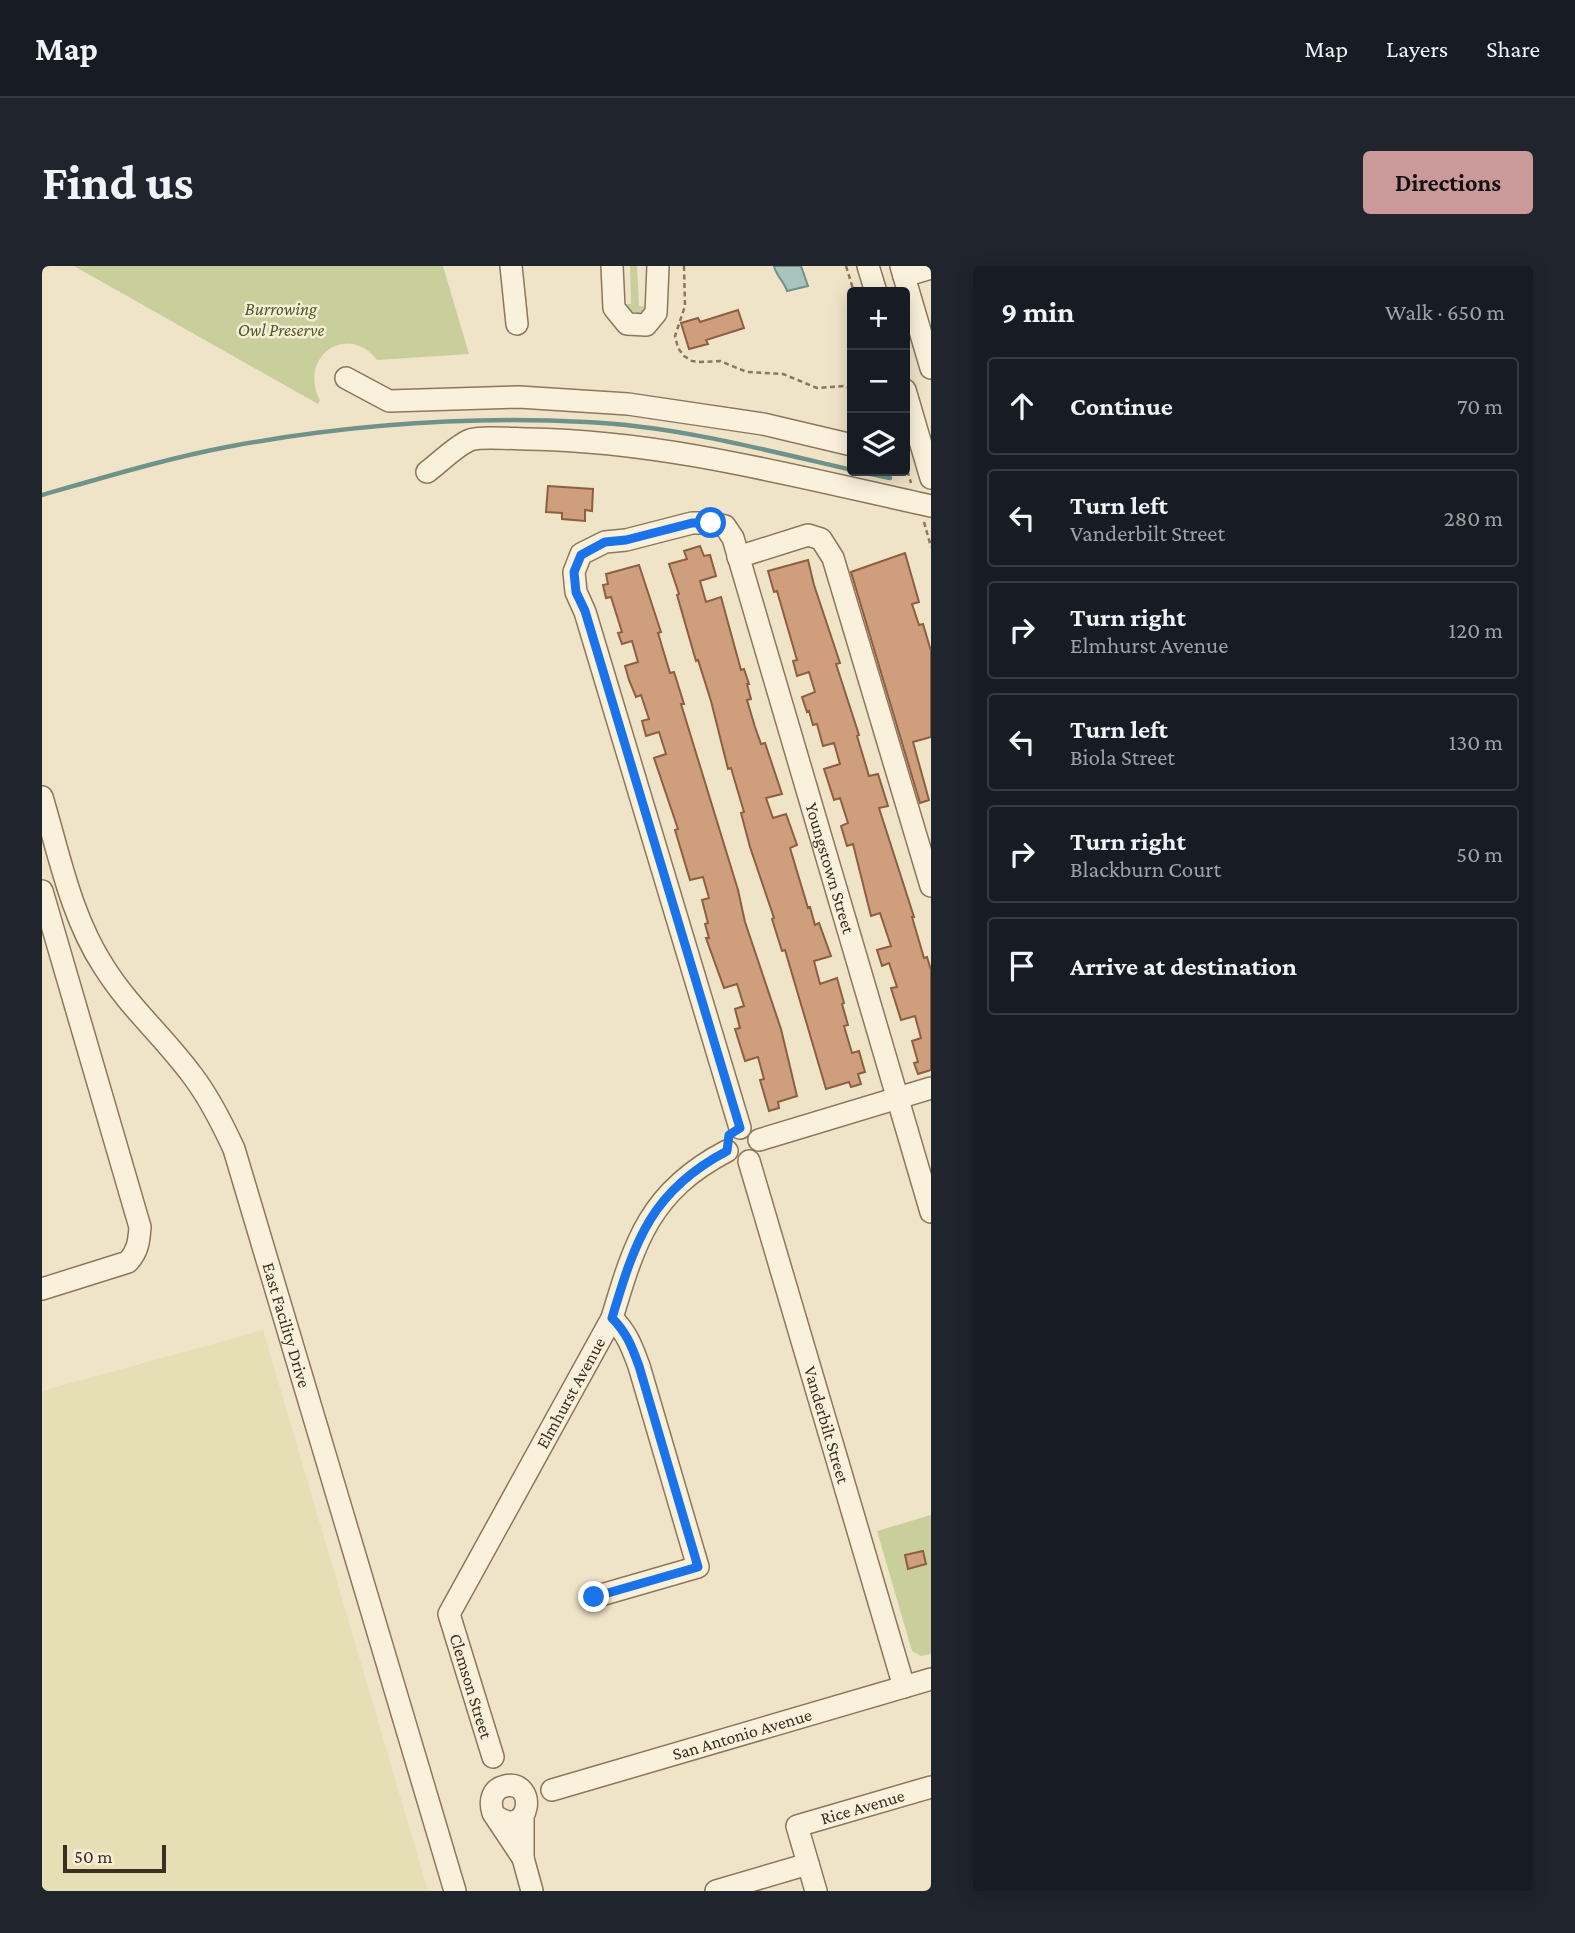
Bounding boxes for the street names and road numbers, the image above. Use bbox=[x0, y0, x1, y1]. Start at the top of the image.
street label: Youngstown Street bbox=[801, 800, 859, 937]
street label: East Facility Drive bbox=[258, 1260, 315, 1390]
street label: Elmhurst Avenue bbox=[532, 1334, 609, 1452]
street label: Vanderbilt Street bbox=[800, 1364, 854, 1487]
street label: Clemson Street bbox=[446, 1631, 497, 1742]
street label: San Antonio Avenue bbox=[670, 1704, 814, 1764]
street label: Rice Avenue bbox=[818, 1785, 907, 1829]

